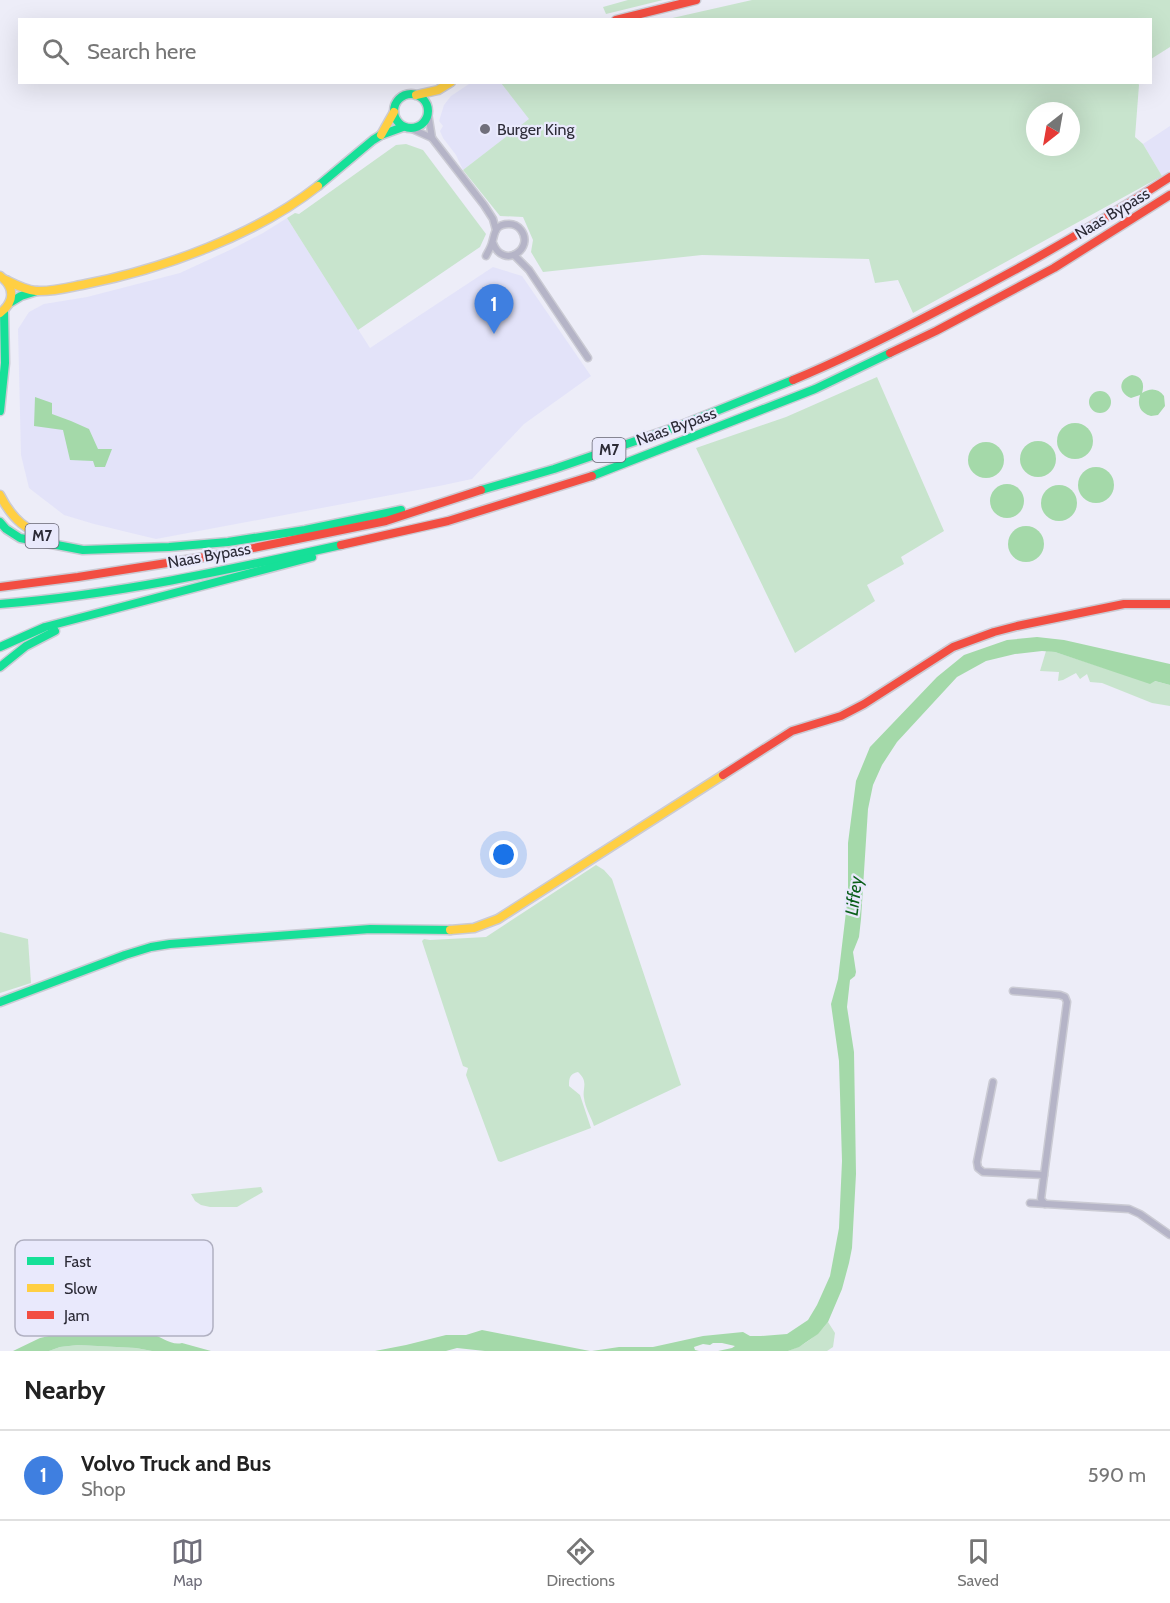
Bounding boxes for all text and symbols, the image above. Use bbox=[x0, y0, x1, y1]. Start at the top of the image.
search box bbox=[18, 18, 1152, 84]
icon: search bbox=[39, 35, 72, 68]
text: Search here bbox=[87, 38, 196, 65]
north arrow bbox=[1026, 102, 1080, 156]
place label: Burger King bbox=[497, 120, 575, 139]
marker: Burger King bbox=[478, 122, 492, 136]
street label: Naas Bypass bbox=[1071, 184, 1153, 243]
pin: 1 bbox=[474, 284, 514, 334]
street label: Naas Bypass bbox=[634, 403, 719, 450]
road number: M7 bbox=[592, 438, 626, 462]
road number: M7 bbox=[26, 524, 58, 548]
street label: Naas Bypass bbox=[166, 539, 252, 572]
your location bbox=[489, 840, 518, 869]
water label: Liffey bbox=[841, 874, 867, 917]
legend bbox=[15, 1240, 213, 1336]
text: Fast bbox=[64, 1252, 92, 1271]
text: Slow bbox=[64, 1279, 98, 1298]
text: Jam bbox=[63, 1306, 90, 1325]
text: Nearby bbox=[24, 1374, 105, 1406]
text: Volvo Truck and Bus bbox=[81, 1450, 271, 1477]
text: 1 bbox=[40, 1463, 47, 1487]
text: 590 m bbox=[1088, 1463, 1146, 1487]
text: Shop bbox=[81, 1477, 126, 1501]
tab: Map bbox=[171, 1535, 204, 1590]
tab: Directions bbox=[547, 1535, 615, 1590]
tab: Saved bbox=[957, 1535, 999, 1590]

